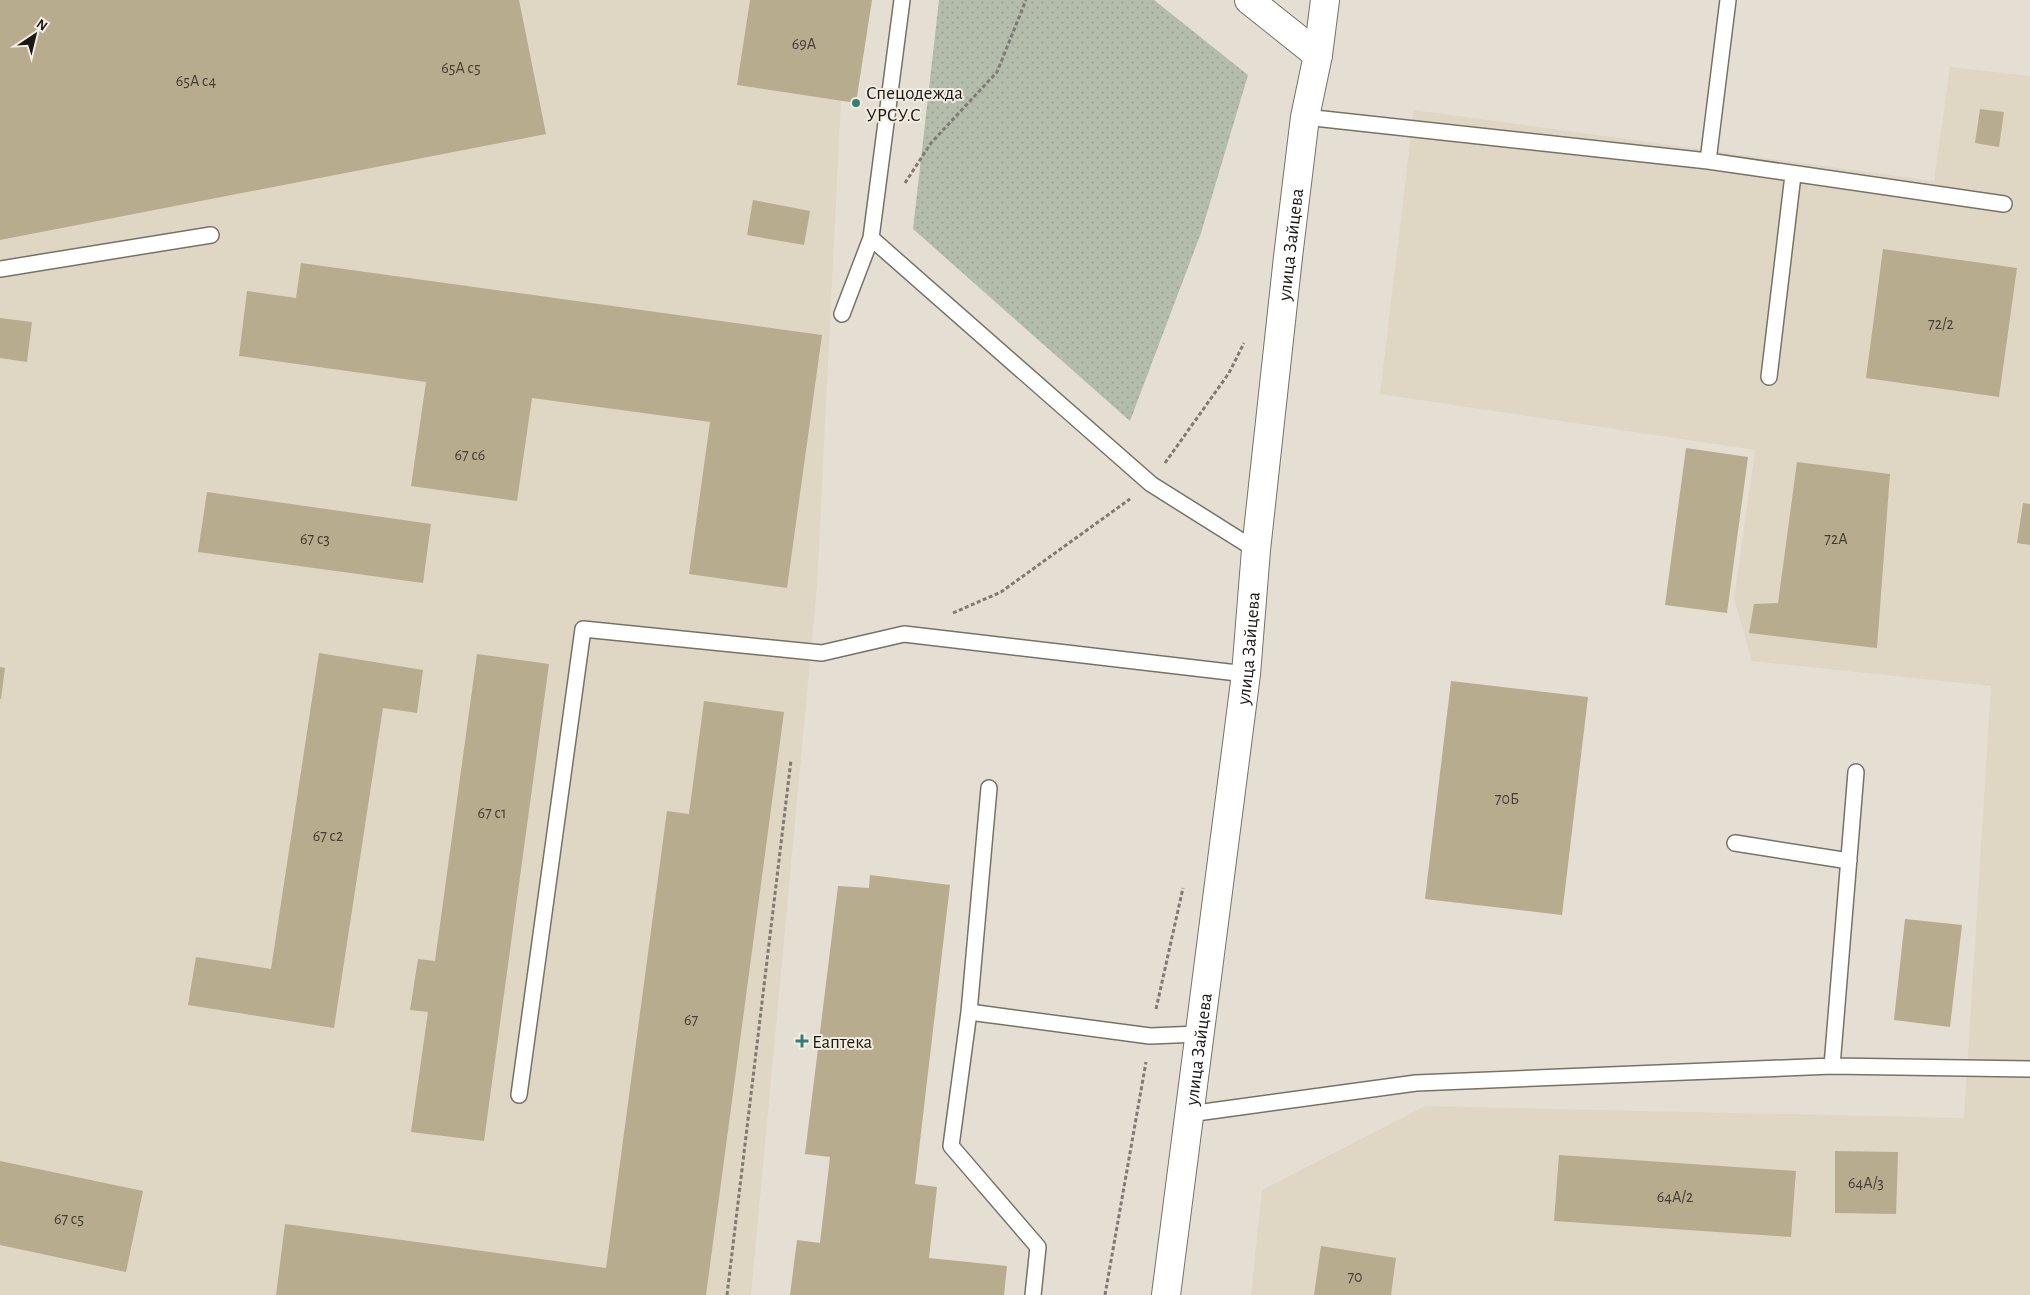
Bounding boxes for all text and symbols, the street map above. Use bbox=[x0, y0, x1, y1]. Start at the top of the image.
north arrow bbox=[10, 10, 60, 60]
text: N bbox=[34, 17, 50, 34]
house number: 69А bbox=[792, 36, 817, 52]
house number: 65А с5 bbox=[441, 60, 481, 76]
house number: 65А с4 bbox=[176, 73, 217, 89]
place label: Спецодежда УРСУ.С bbox=[866, 84, 963, 125]
marker: Спецодежда УРСУ.С bbox=[850, 97, 862, 109]
street label: улица Зайцева bbox=[1275, 187, 1307, 303]
house number: 72/2 bbox=[1928, 316, 1954, 332]
house number: 67 с6 bbox=[455, 447, 485, 463]
house number: 67 с3 bbox=[300, 531, 330, 547]
house number: 72А bbox=[1824, 531, 1848, 547]
street label: улица Зайцева bbox=[1234, 591, 1264, 707]
house number: 70Б bbox=[1495, 791, 1519, 807]
house number: 67 с1 bbox=[478, 805, 506, 821]
house number: 67 с2 bbox=[313, 828, 343, 844]
street label: улица Зайцева bbox=[1182, 992, 1216, 1107]
house number: 67 bbox=[684, 1012, 698, 1028]
place label: Еаптека bbox=[812, 1033, 872, 1052]
marker: Еаптека bbox=[796, 1035, 808, 1047]
house number: 64А/3 bbox=[1848, 1175, 1884, 1191]
house number: 64А/2 bbox=[1657, 1189, 1693, 1205]
house number: 67 с5 bbox=[54, 1211, 84, 1227]
house number: 70 bbox=[1347, 1269, 1363, 1285]

